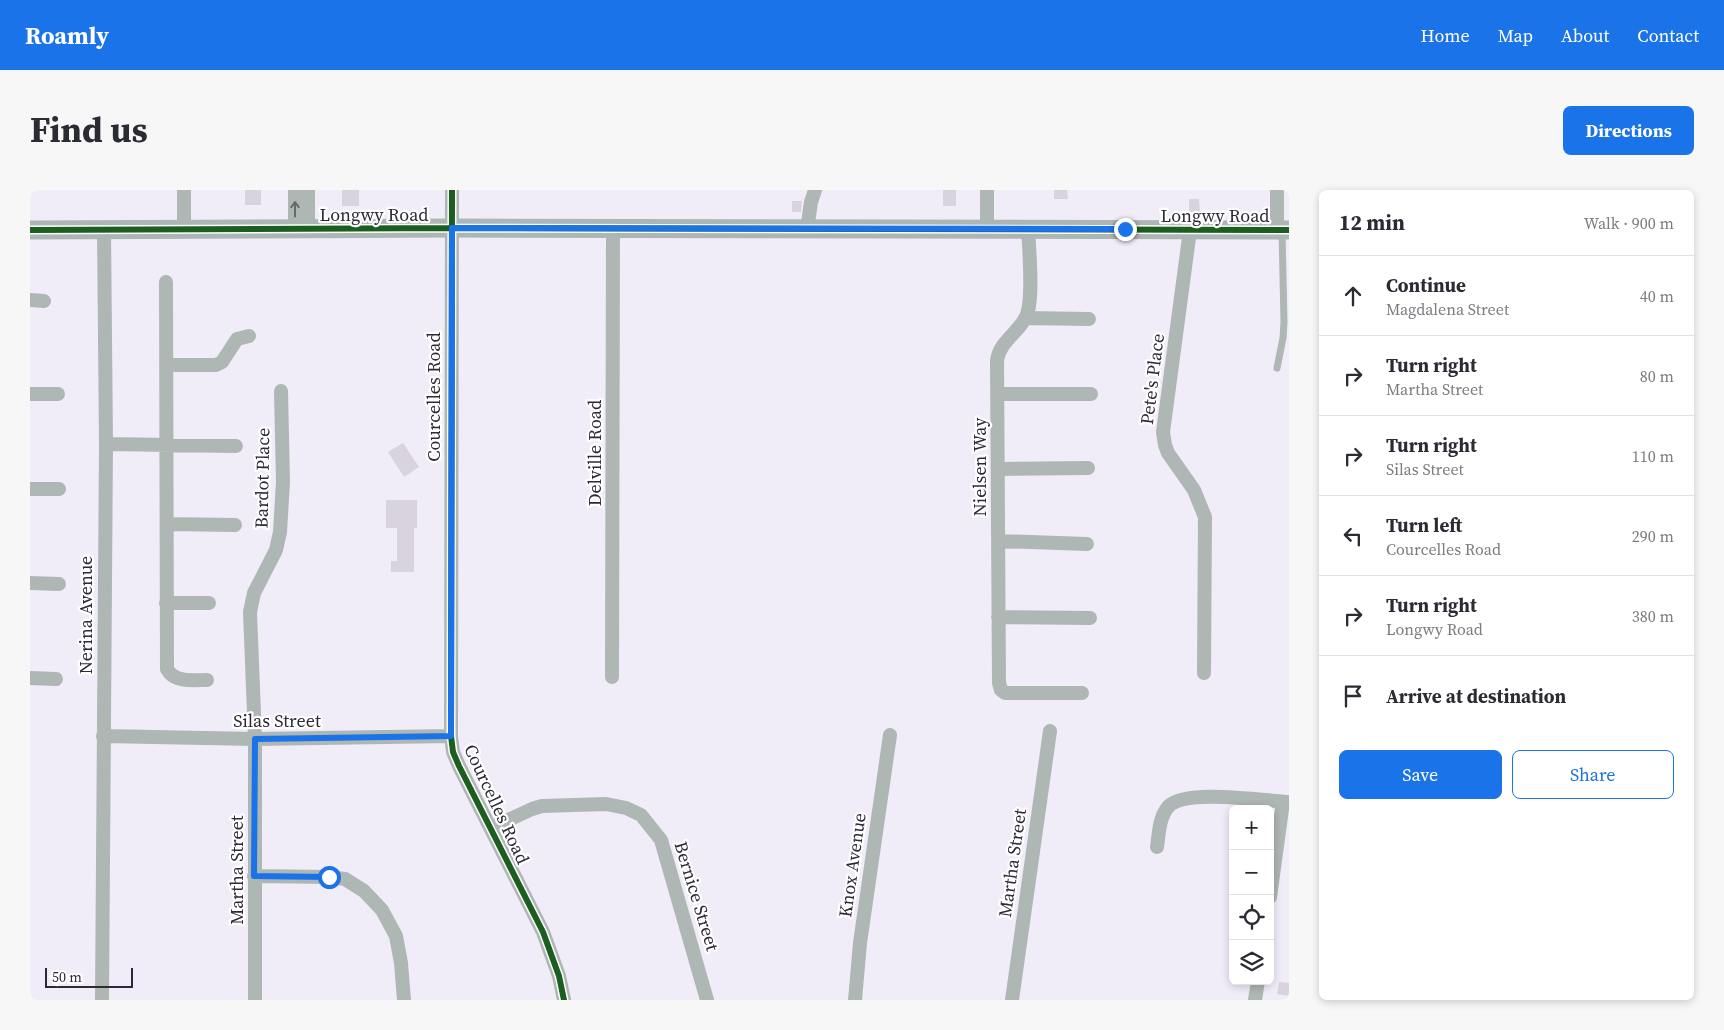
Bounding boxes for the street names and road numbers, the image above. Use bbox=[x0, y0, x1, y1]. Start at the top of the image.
street label: Longwy Road bbox=[319, 202, 429, 227]
street label: Longwy Road bbox=[1160, 203, 1270, 228]
street label: Courcelles Road bbox=[421, 332, 446, 462]
street label: Pete's Place bbox=[1134, 332, 1170, 426]
street label: Delville Road bbox=[582, 400, 607, 506]
street label: Nielsen Way bbox=[967, 417, 992, 516]
street label: Bardot Place bbox=[249, 427, 275, 529]
street label: Nerina Avenue bbox=[73, 556, 98, 674]
street label: Silas Street bbox=[233, 708, 321, 733]
street label: Courcelles Road bbox=[458, 740, 536, 868]
street label: Martha Street bbox=[992, 807, 1032, 919]
street label: Knox Avenue bbox=[832, 811, 872, 919]
street label: Martha Street bbox=[224, 815, 249, 925]
street label: Bernice Street bbox=[669, 838, 726, 954]

